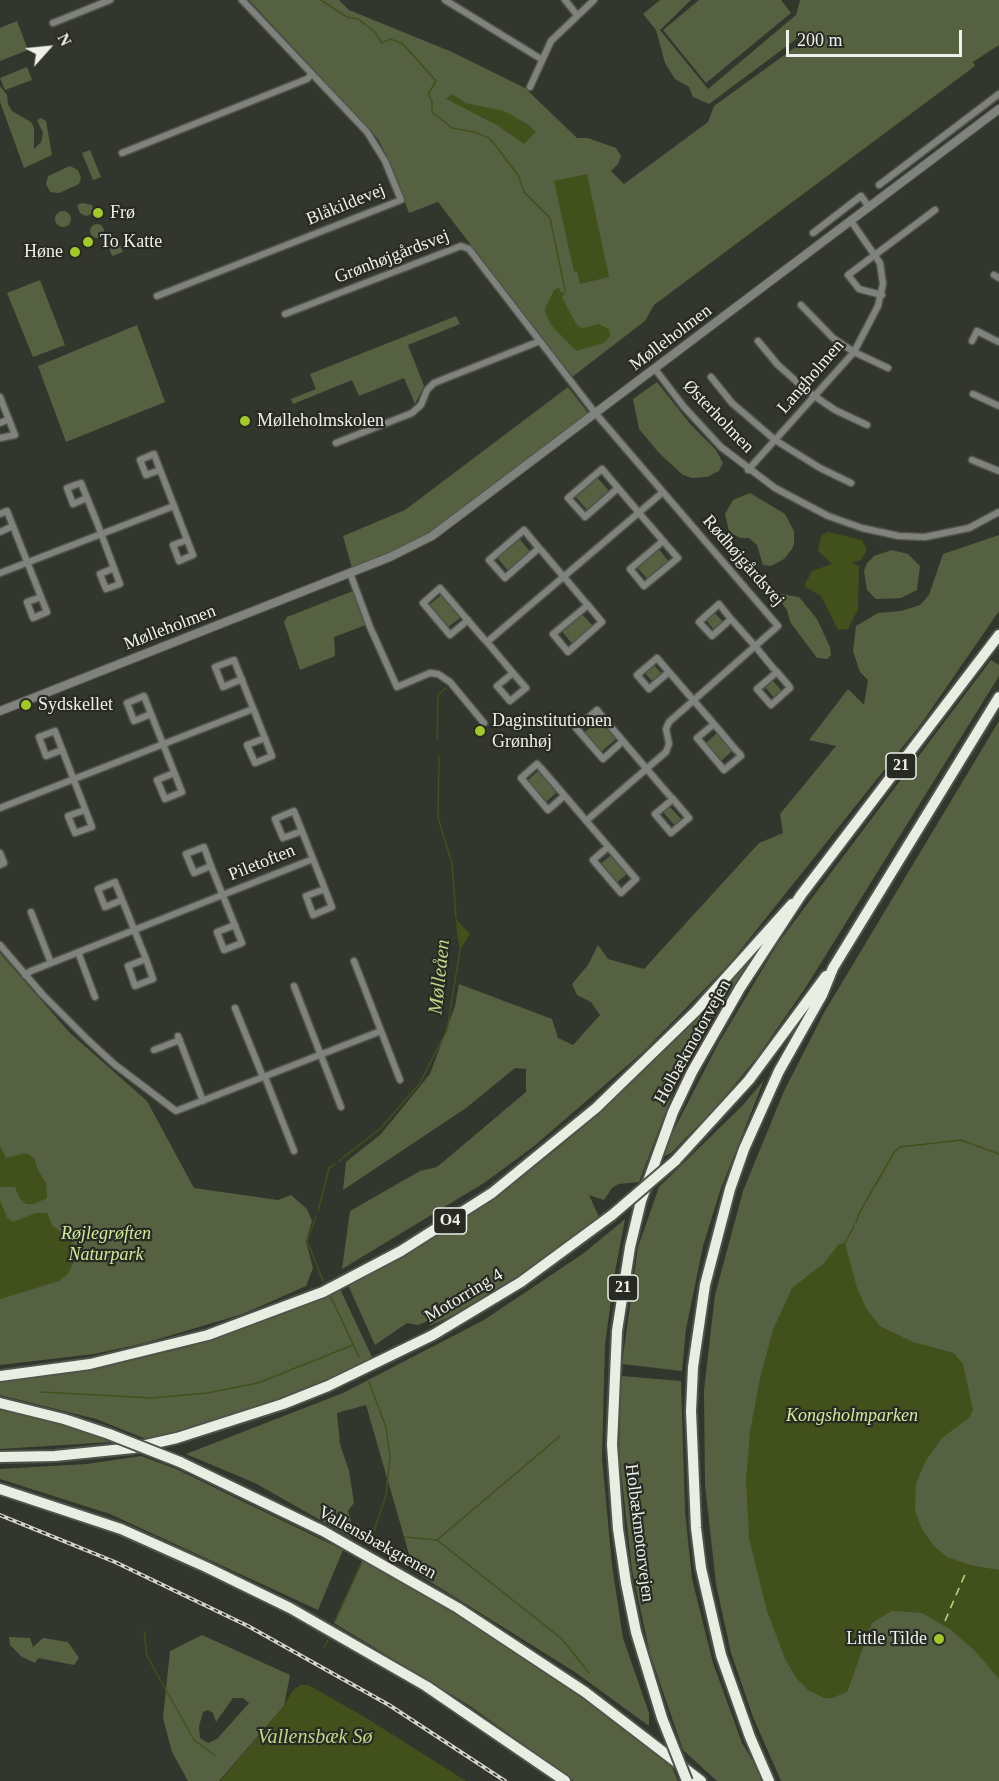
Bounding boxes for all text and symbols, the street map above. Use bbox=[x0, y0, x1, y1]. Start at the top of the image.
north arrow bbox=[18, 18, 78, 78]
scale bar bbox=[789, 18, 964, 56]
text: 200 m bbox=[797, 30, 843, 50]
text: N bbox=[54, 31, 75, 49]
street label: Blåkildevej bbox=[303, 179, 389, 231]
place label: Frø bbox=[110, 202, 135, 224]
marker: Frø bbox=[91, 206, 105, 220]
street label: Grønhøjgårdsvej bbox=[332, 225, 452, 289]
place label: To Katte bbox=[100, 231, 162, 253]
marker: To Katte bbox=[81, 235, 95, 249]
place label: Høne bbox=[24, 241, 63, 263]
marker: Høne bbox=[68, 245, 82, 259]
street label: Mølleholmen bbox=[626, 300, 716, 376]
street label: Langholmen bbox=[773, 336, 849, 418]
street label: Østerholmen bbox=[678, 376, 758, 458]
place label: Mølleholmskolen bbox=[257, 410, 384, 432]
marker: Mølleholmskolen bbox=[238, 414, 252, 428]
street label: Rødhøjgårdsvej bbox=[697, 511, 789, 611]
street label: Mølleholmen bbox=[121, 601, 219, 655]
place label: Sydskellet bbox=[38, 694, 113, 716]
marker: Sydskellet bbox=[19, 698, 33, 712]
place label: Daginstitutionen Grønhøj bbox=[492, 710, 612, 752]
marker: Daginstitutionen Grønhøj bbox=[473, 724, 487, 738]
road number: 21 bbox=[886, 753, 916, 779]
street label: Piletoften bbox=[226, 840, 298, 886]
water label: Mølleåen bbox=[424, 938, 456, 1016]
street label: Holbækmotorvejen bbox=[650, 976, 736, 1108]
road number: O4 bbox=[434, 1208, 466, 1234]
park label: Røjlegrøften Naturpark bbox=[61, 1223, 151, 1266]
street label: Motorring 4 bbox=[421, 1264, 507, 1328]
road number: 21 bbox=[608, 1275, 638, 1301]
park label: Kongsholmparken bbox=[786, 1405, 918, 1427]
street label: Holbækmotorvejen bbox=[620, 1463, 658, 1603]
street label: Vallensbækgrenen bbox=[314, 1502, 440, 1584]
place label: Little Tilde bbox=[846, 1628, 927, 1650]
marker: Little Tilde bbox=[932, 1632, 946, 1646]
water label: Vallensbæk Sø bbox=[258, 1726, 372, 1750]

